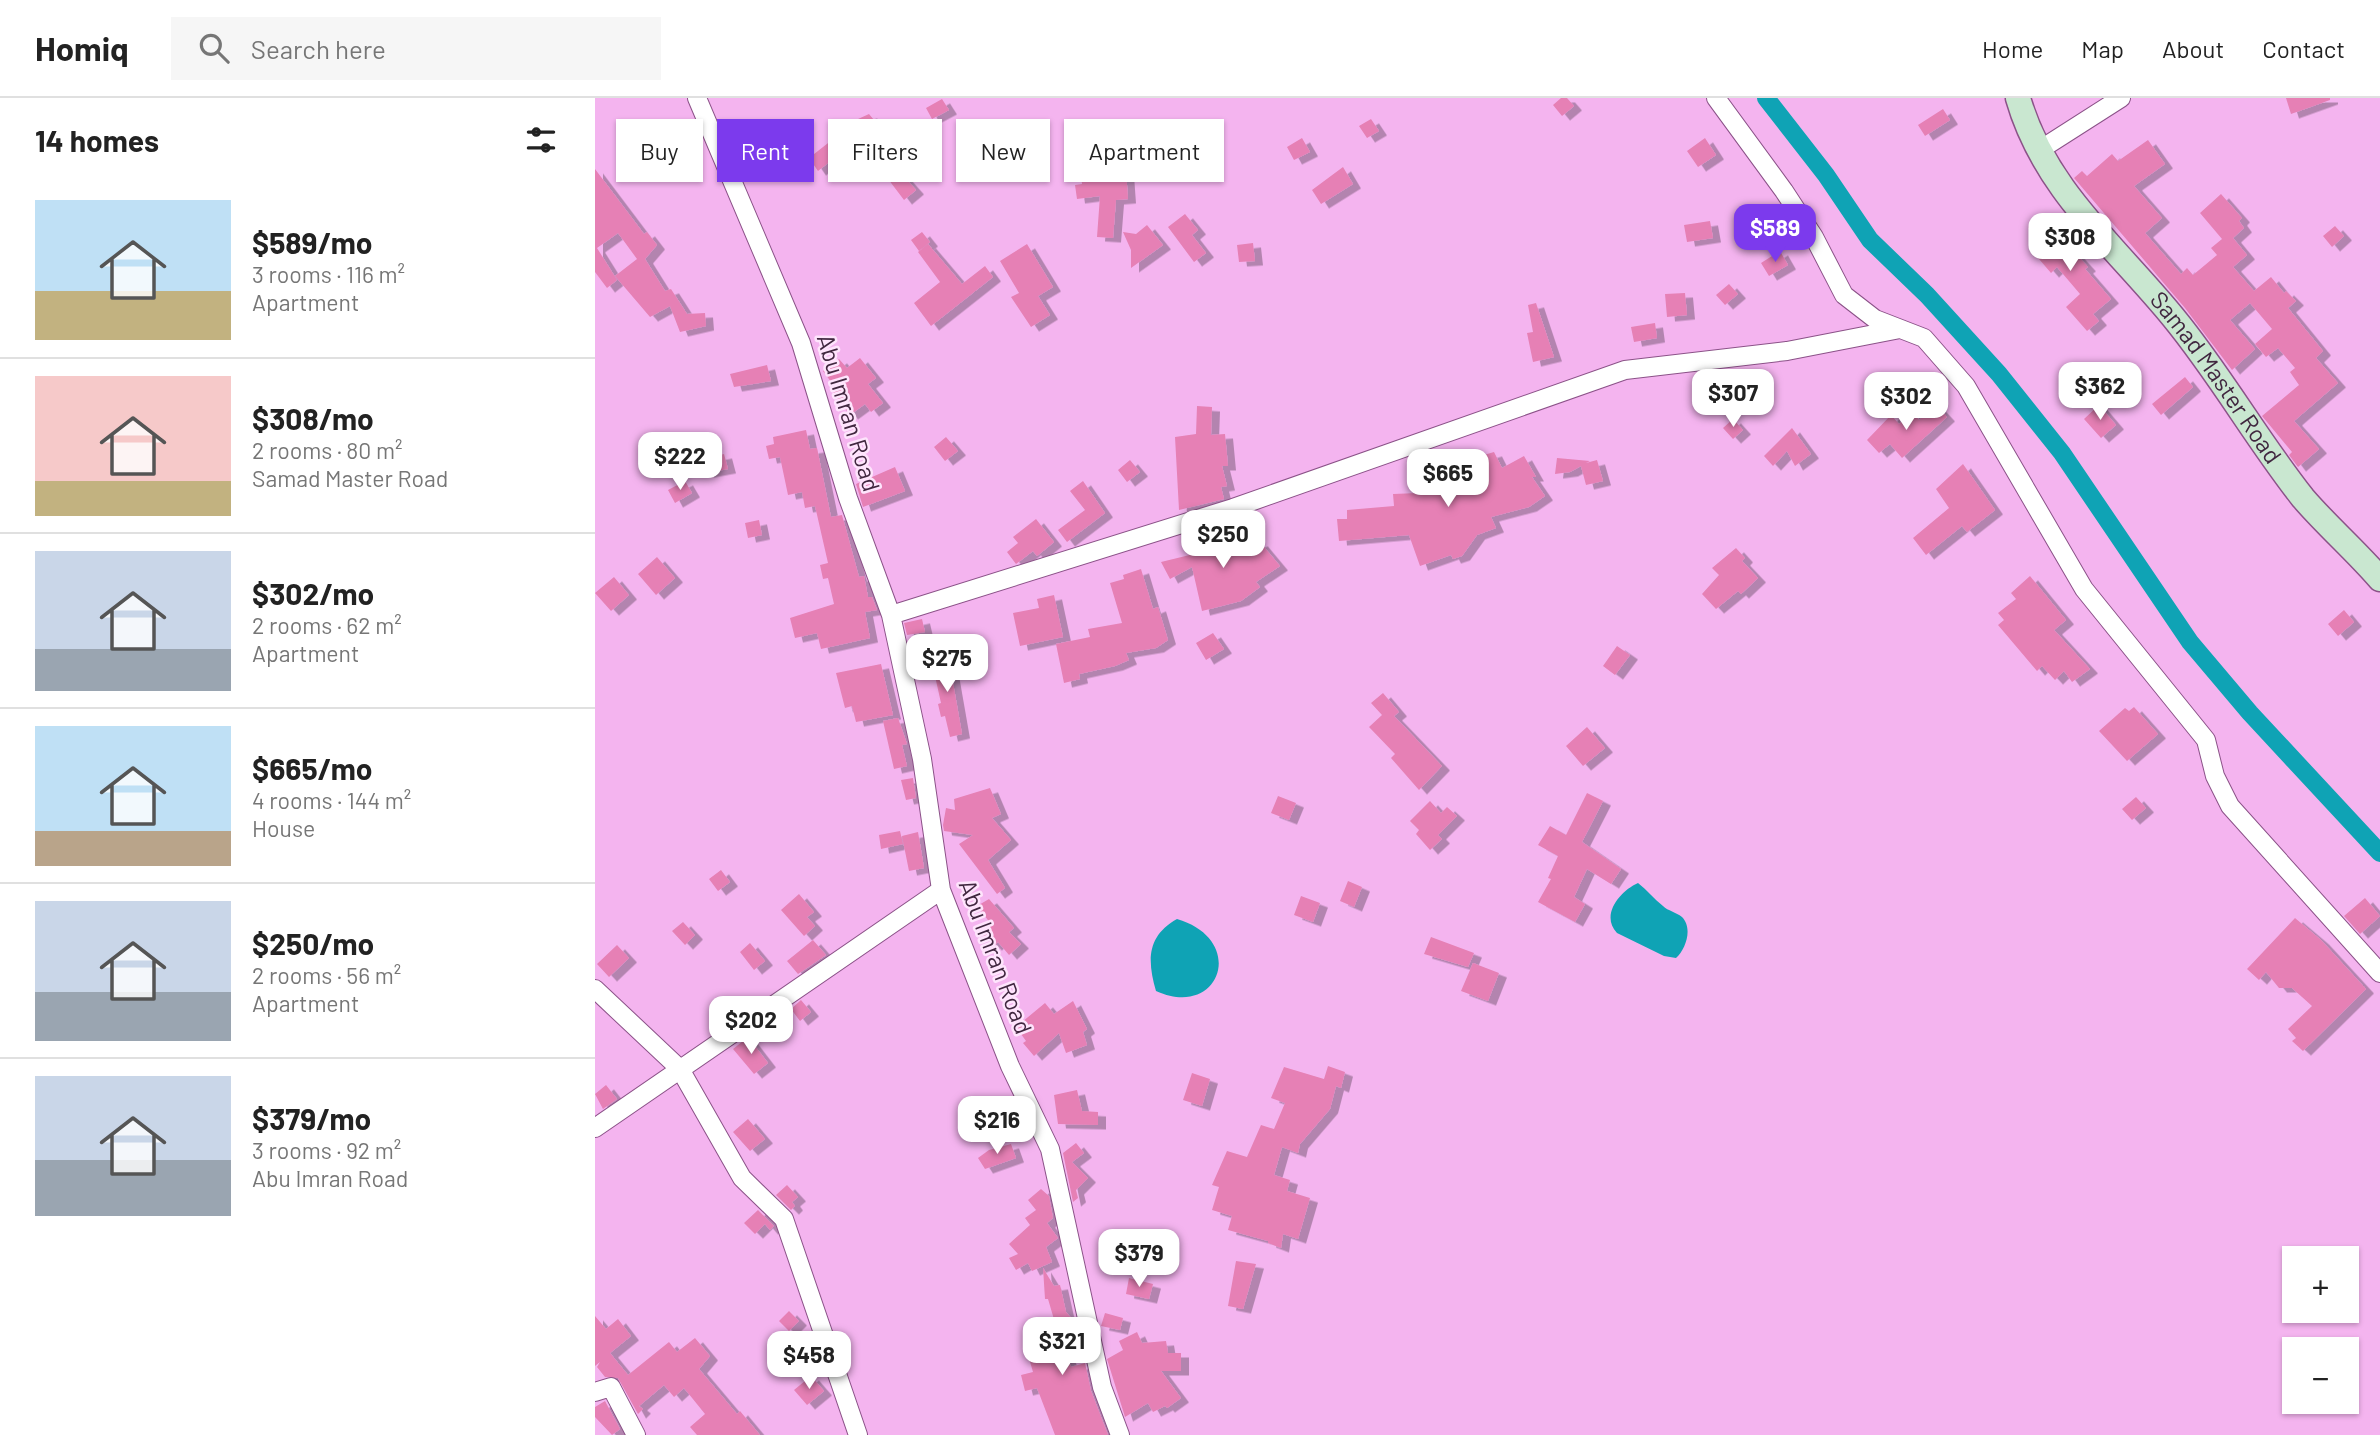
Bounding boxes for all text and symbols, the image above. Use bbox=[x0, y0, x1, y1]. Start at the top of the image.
search box bbox=[171, 17, 661, 80]
text: Homiq bbox=[35, 28, 129, 68]
icon: search bbox=[195, 29, 233, 67]
text: Search here bbox=[251, 33, 386, 64]
text: Home bbox=[1982, 34, 2043, 63]
text: Map bbox=[2081, 34, 2124, 63]
text: About bbox=[2162, 34, 2224, 63]
text: Contact bbox=[2262, 34, 2345, 63]
chip: Buy bbox=[616, 119, 703, 182]
chip: Rent bbox=[717, 119, 814, 182]
chip: Filters bbox=[828, 119, 942, 182]
chip: New bbox=[956, 119, 1050, 182]
chip: Apartment bbox=[1064, 119, 1224, 182]
icon: filters bbox=[522, 121, 560, 159]
text: 14 homes bbox=[35, 122, 159, 158]
pin: $589 bbox=[1734, 204, 1816, 264]
text: $589 bbox=[1750, 213, 1800, 241]
pin: $308 bbox=[2029, 214, 2111, 273]
text: $308 bbox=[2044, 222, 2096, 250]
text: $589/mo bbox=[252, 224, 372, 260]
icon: home bbox=[91, 228, 175, 312]
text: 3 rooms · 116 m² bbox=[252, 260, 405, 288]
street label: Samad Master Road bbox=[2145, 285, 2288, 469]
text: Apartment bbox=[252, 288, 359, 316]
street label: Abu Imran Road bbox=[812, 330, 887, 495]
pin: $362 bbox=[2059, 362, 2141, 422]
pin: $307 bbox=[1692, 370, 1774, 429]
text: $362 bbox=[2075, 371, 2125, 399]
pin: $302 bbox=[1865, 372, 1947, 432]
text: $307 bbox=[1708, 378, 1758, 406]
text: $302 bbox=[1880, 381, 1932, 409]
text: $308/mo bbox=[252, 400, 374, 436]
icon: home bbox=[91, 404, 175, 488]
pin: $222 bbox=[639, 432, 721, 492]
text: 2 rooms · 80 m² bbox=[252, 436, 402, 464]
text: $222 bbox=[654, 441, 706, 469]
pin: $665 bbox=[1407, 450, 1489, 509]
text: $665 bbox=[1423, 458, 1473, 486]
text: Samad Master Road bbox=[252, 464, 448, 492]
pin: $250 bbox=[1182, 510, 1264, 570]
text: $250 bbox=[1197, 519, 1249, 547]
text: $302/mo bbox=[252, 575, 374, 611]
icon: home bbox=[91, 579, 175, 663]
text: 2 rooms · 62 m² bbox=[252, 611, 402, 639]
pin: $275 bbox=[906, 634, 988, 694]
text: Apartment bbox=[252, 639, 359, 667]
text: $275 bbox=[922, 643, 972, 671]
text: $665/mo bbox=[252, 750, 373, 786]
icon: home bbox=[91, 754, 175, 838]
text: 4 rooms · 144 m² bbox=[252, 786, 411, 814]
text: House bbox=[252, 814, 315, 842]
street label: Abu Imran Road bbox=[954, 875, 1039, 1038]
text: $250/mo bbox=[252, 925, 374, 961]
icon: home bbox=[91, 929, 175, 1013]
text: 2 rooms · 56 m² bbox=[252, 961, 401, 989]
text: Apartment bbox=[252, 989, 359, 1017]
pin: $202 bbox=[710, 996, 792, 1056]
text: $202 bbox=[725, 1005, 777, 1033]
pin: $216 bbox=[956, 1096, 1038, 1156]
text: $379/mo bbox=[252, 1100, 371, 1136]
icon: home bbox=[91, 1104, 175, 1188]
text: $216 bbox=[974, 1105, 1020, 1133]
text: 3 rooms · 92 m² bbox=[252, 1136, 401, 1164]
text: Abu Imran Road bbox=[252, 1164, 408, 1192]
pin: $379 bbox=[1098, 1230, 1180, 1289]
text: $379 bbox=[1114, 1238, 1164, 1266]
map controls bbox=[2282, 1246, 2359, 1414]
button: + bbox=[2282, 1246, 2359, 1323]
pin: $321 bbox=[1021, 1318, 1103, 1377]
text: $321 bbox=[1039, 1326, 1085, 1354]
pin: $458 bbox=[768, 1332, 850, 1391]
button: − bbox=[2282, 1337, 2359, 1414]
text: $458 bbox=[783, 1340, 835, 1368]

